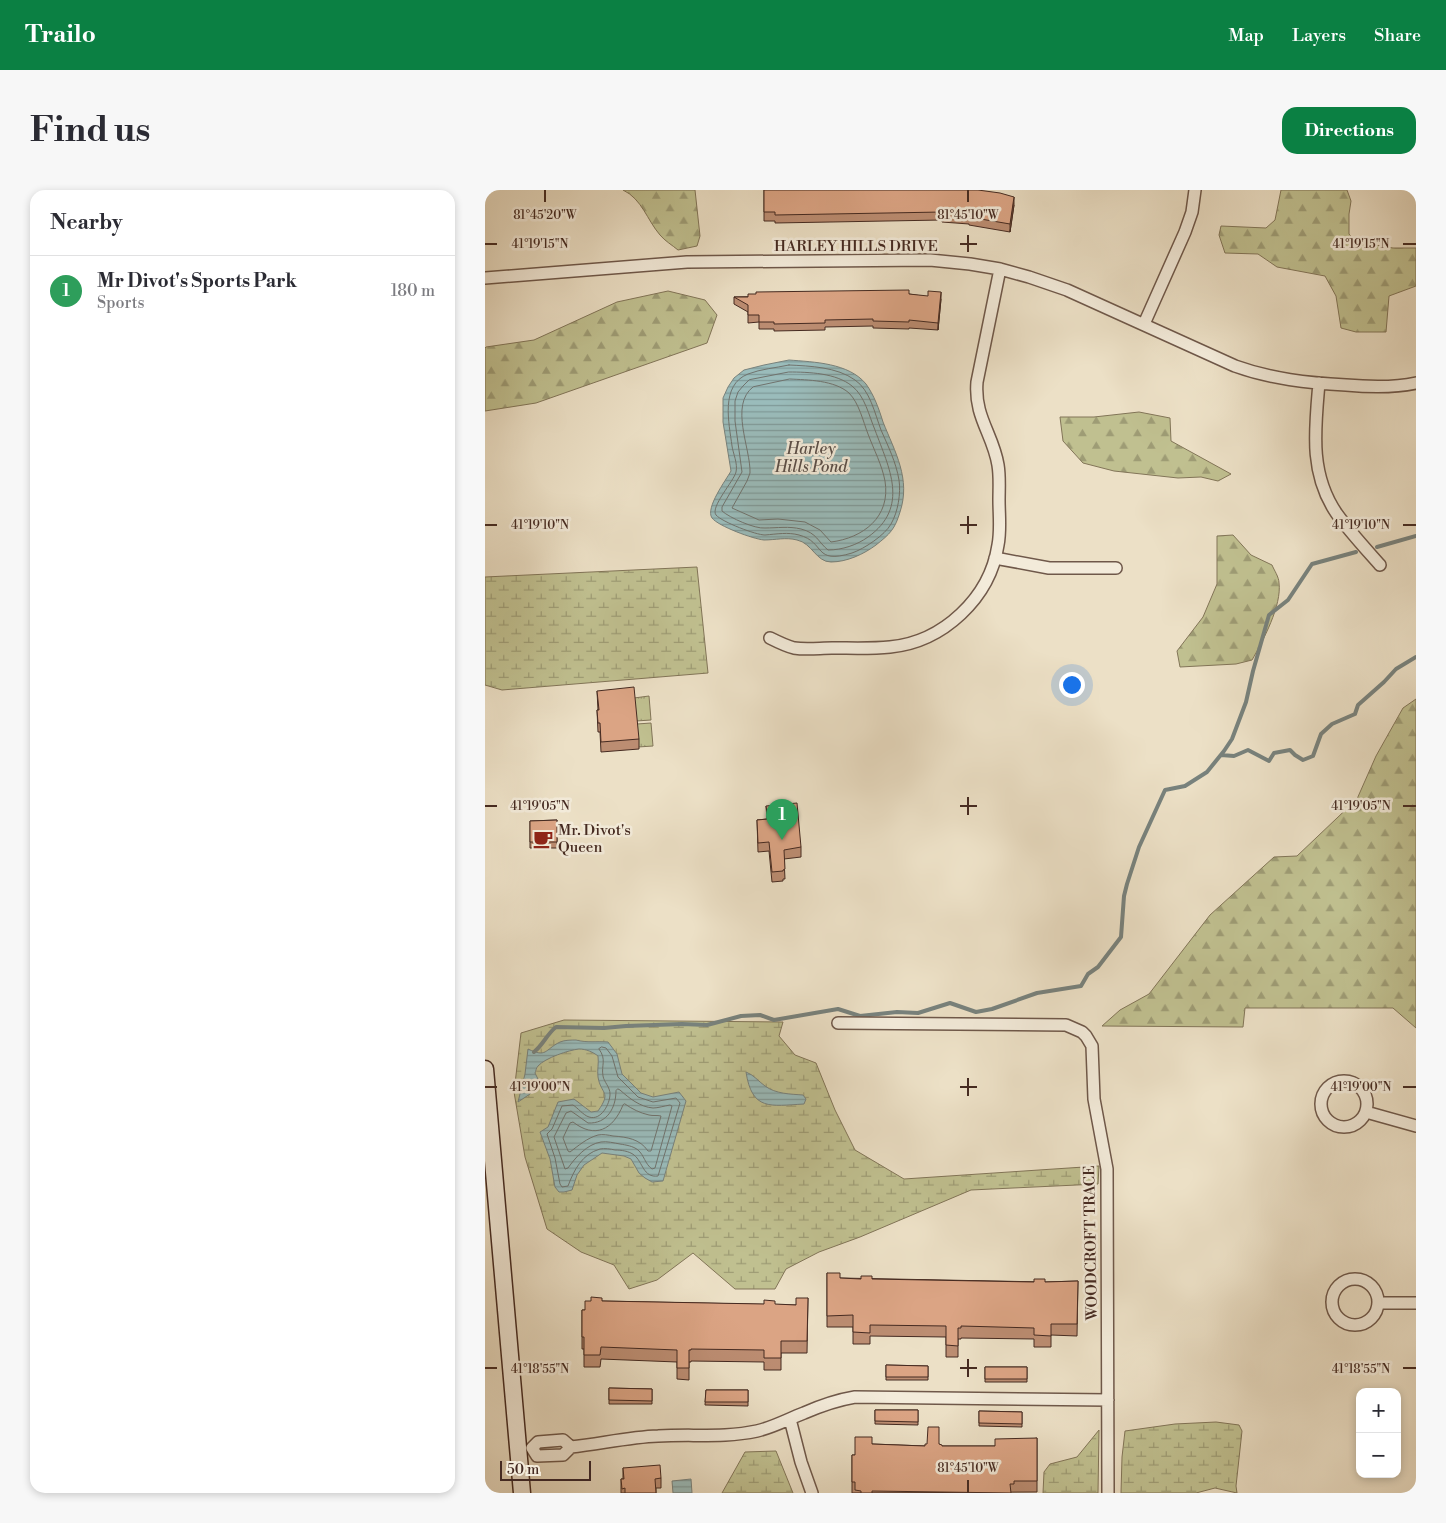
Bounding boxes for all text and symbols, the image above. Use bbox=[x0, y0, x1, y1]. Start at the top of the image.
text: Trailo bbox=[25, 20, 96, 50]
text: Map bbox=[1229, 24, 1264, 47]
text: Layers bbox=[1292, 24, 1346, 47]
text: Share bbox=[1374, 24, 1421, 47]
button: Directions bbox=[1282, 107, 1416, 154]
text: Find us bbox=[30, 109, 150, 152]
text: 81°45'20"W bbox=[513, 208, 578, 223]
text: 81°45'10"W bbox=[937, 208, 1000, 223]
text: Nearby bbox=[50, 210, 123, 236]
text: 41°19'15"N bbox=[512, 237, 568, 252]
street label: HARLEY HILLS DRIVE bbox=[774, 237, 938, 256]
text: 41°19'15"N bbox=[1333, 237, 1389, 252]
text: Mr Divot's Sports Park bbox=[97, 269, 297, 293]
text: 1 bbox=[62, 281, 70, 301]
text: 180 m bbox=[391, 281, 435, 301]
text: Sports bbox=[97, 293, 144, 313]
water label: Harley Hills Pond bbox=[774, 439, 848, 477]
text: 41°19'10"N bbox=[511, 518, 569, 533]
text: 41°19'10"N bbox=[1332, 518, 1390, 533]
your location bbox=[1059, 672, 1085, 698]
text: 41°19'05"N bbox=[510, 799, 570, 814]
pin: 1 bbox=[766, 799, 798, 840]
text: 41°19'05"N bbox=[1331, 799, 1391, 814]
place label: Mr. Divot's Queen bbox=[558, 821, 631, 857]
cafe icon: Mr. Divot's Queen bbox=[532, 828, 554, 850]
text: 41°19'00"N bbox=[510, 1080, 571, 1095]
text: 41°19'00"N bbox=[1331, 1080, 1392, 1095]
street label: WOODCROFT TRACE bbox=[1080, 1165, 1102, 1322]
text: 41°18'55"N bbox=[511, 1362, 569, 1377]
text: 41°18'55"N bbox=[1332, 1362, 1390, 1377]
map controls bbox=[1356, 1388, 1401, 1478]
button: + bbox=[1356, 1388, 1401, 1433]
button: − bbox=[1356, 1433, 1401, 1478]
scale bar bbox=[500, 1458, 591, 1481]
text: 50 m bbox=[507, 1461, 539, 1479]
text: 81°45'10"W bbox=[937, 1461, 1000, 1476]

